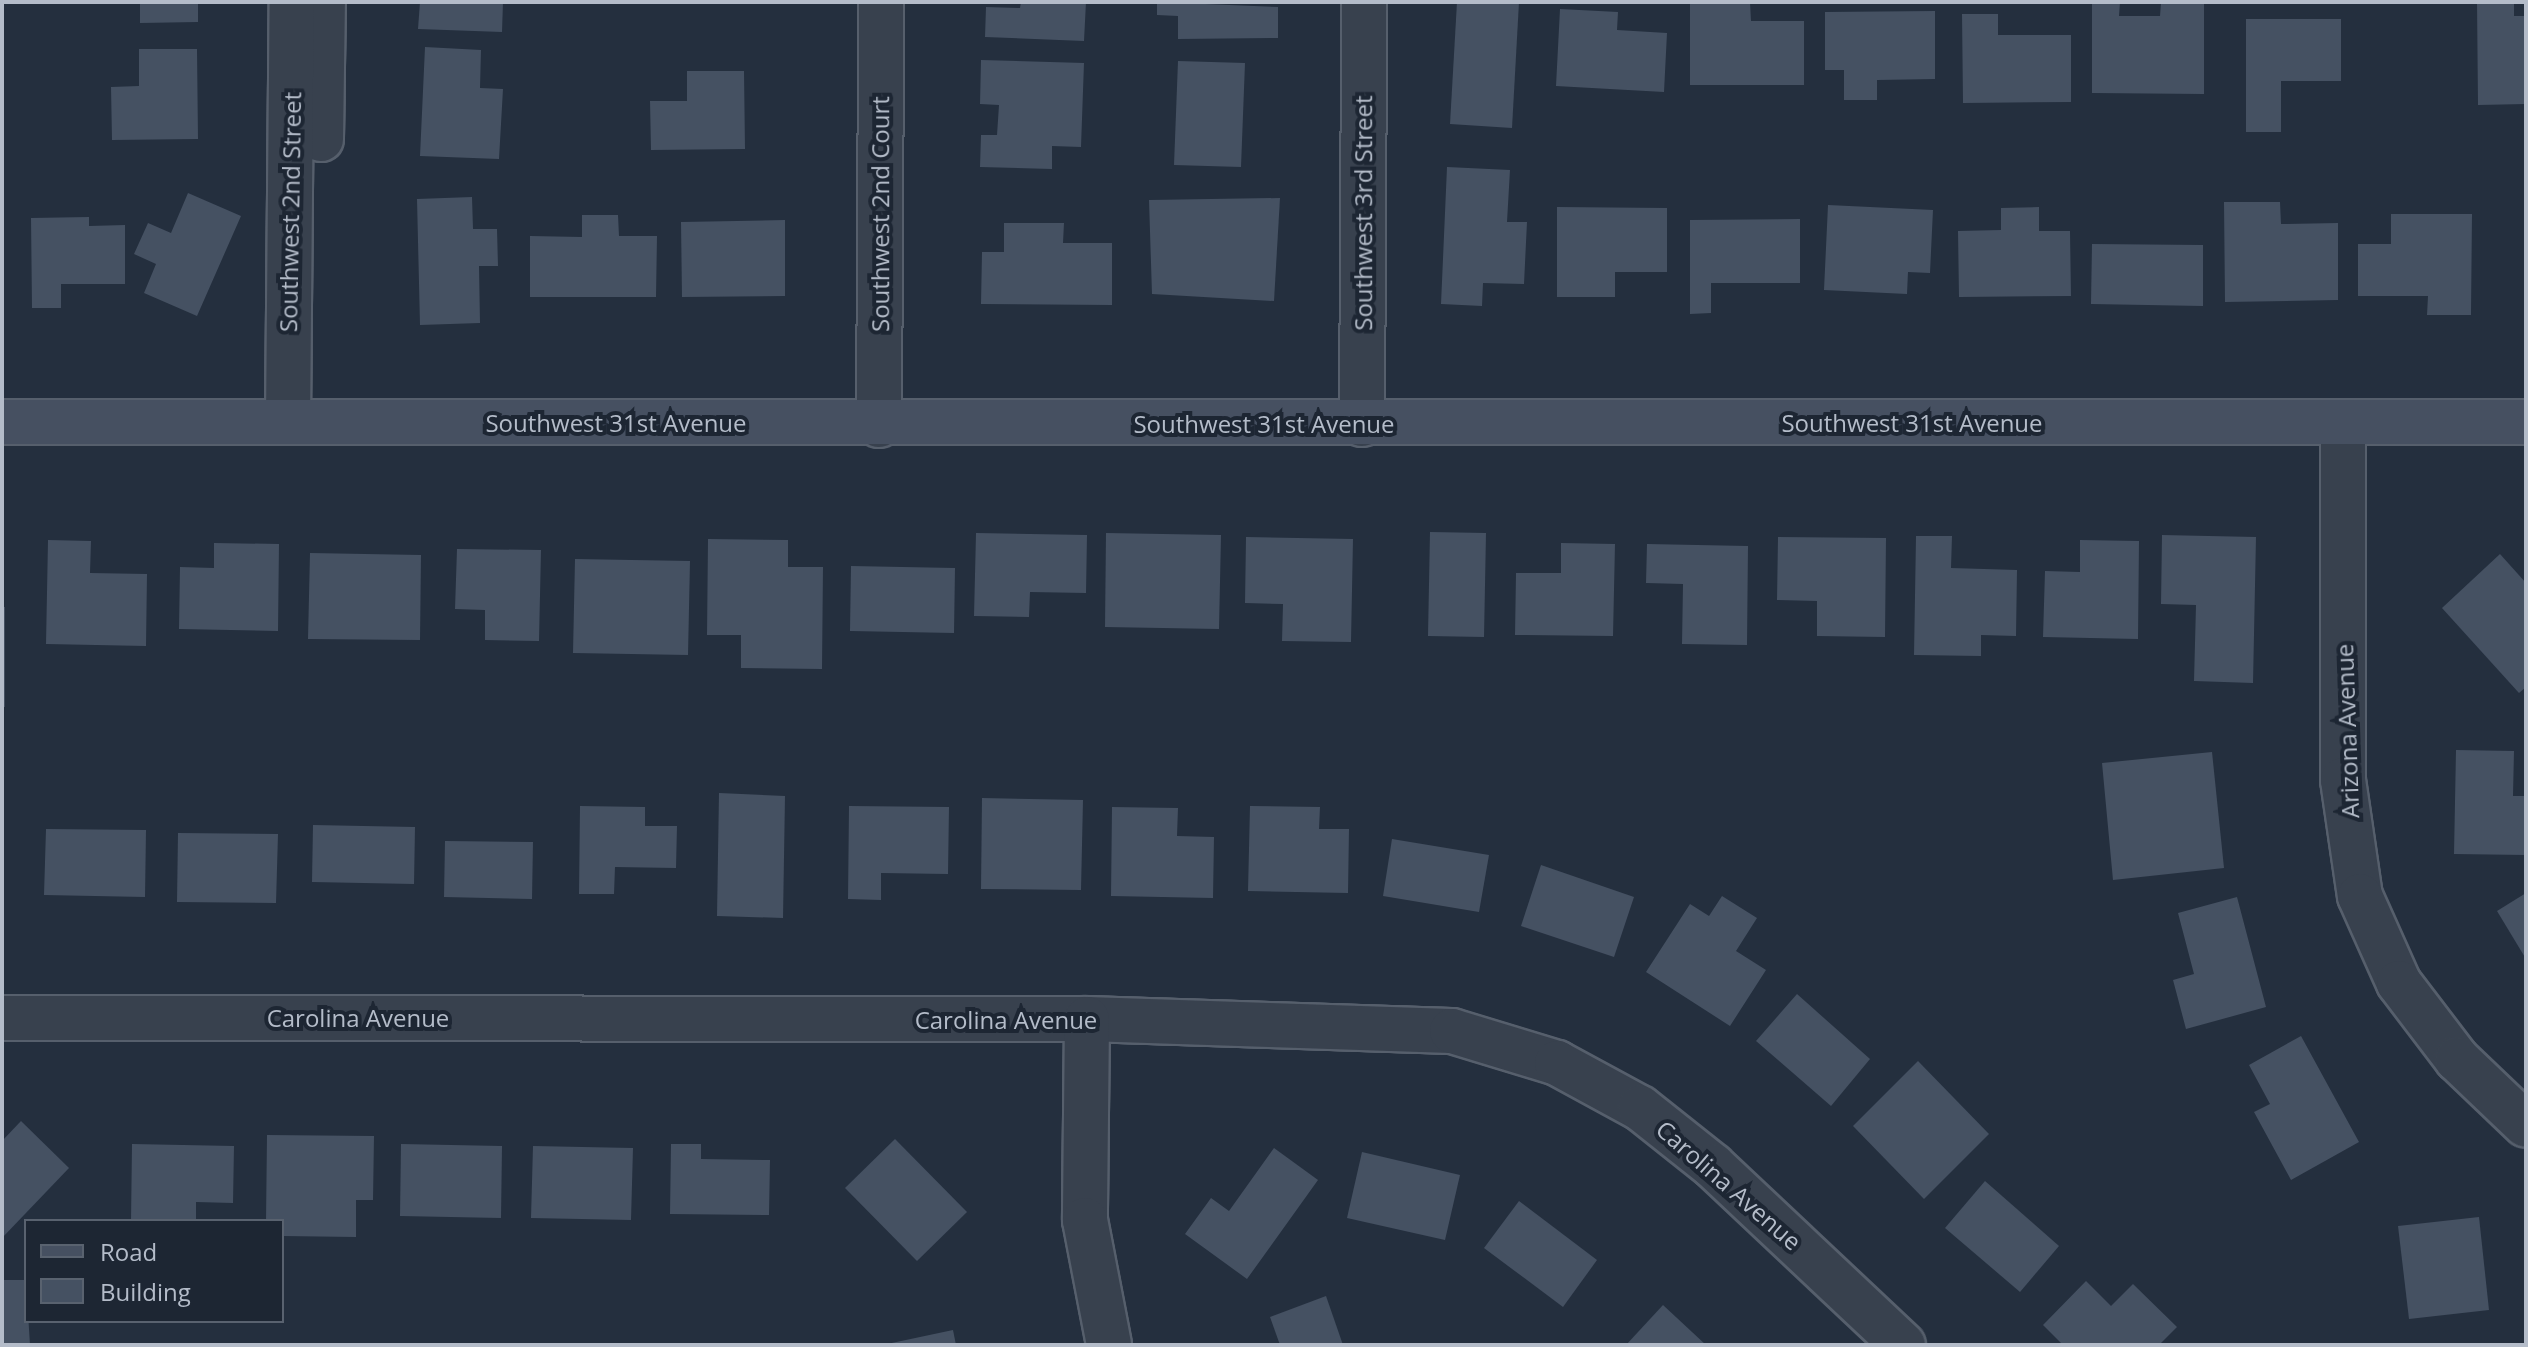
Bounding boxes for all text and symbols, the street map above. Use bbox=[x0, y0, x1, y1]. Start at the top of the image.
street label: Southwest 2nd Street bbox=[274, 92, 306, 332]
street label: Southwest 3rd Street bbox=[1349, 95, 1377, 331]
street label: Southwest 2nd Court bbox=[866, 96, 894, 332]
street label: Southwest 31st Avenue bbox=[485, 409, 747, 437]
street label: Southwest 31st Avenue bbox=[1781, 409, 2043, 437]
street label: Southwest 31st Avenue bbox=[1133, 410, 1395, 438]
street label: Arizona Avenue bbox=[2330, 643, 2364, 819]
street label: Carolina Avenue bbox=[267, 1004, 449, 1032]
street label: Carolina Avenue bbox=[915, 1006, 1097, 1034]
street label: Carolina Avenue bbox=[1651, 1114, 1807, 1256]
legend bbox=[24, 1219, 284, 1323]
text: Road bbox=[100, 1235, 157, 1268]
text: Building bbox=[100, 1275, 191, 1308]

